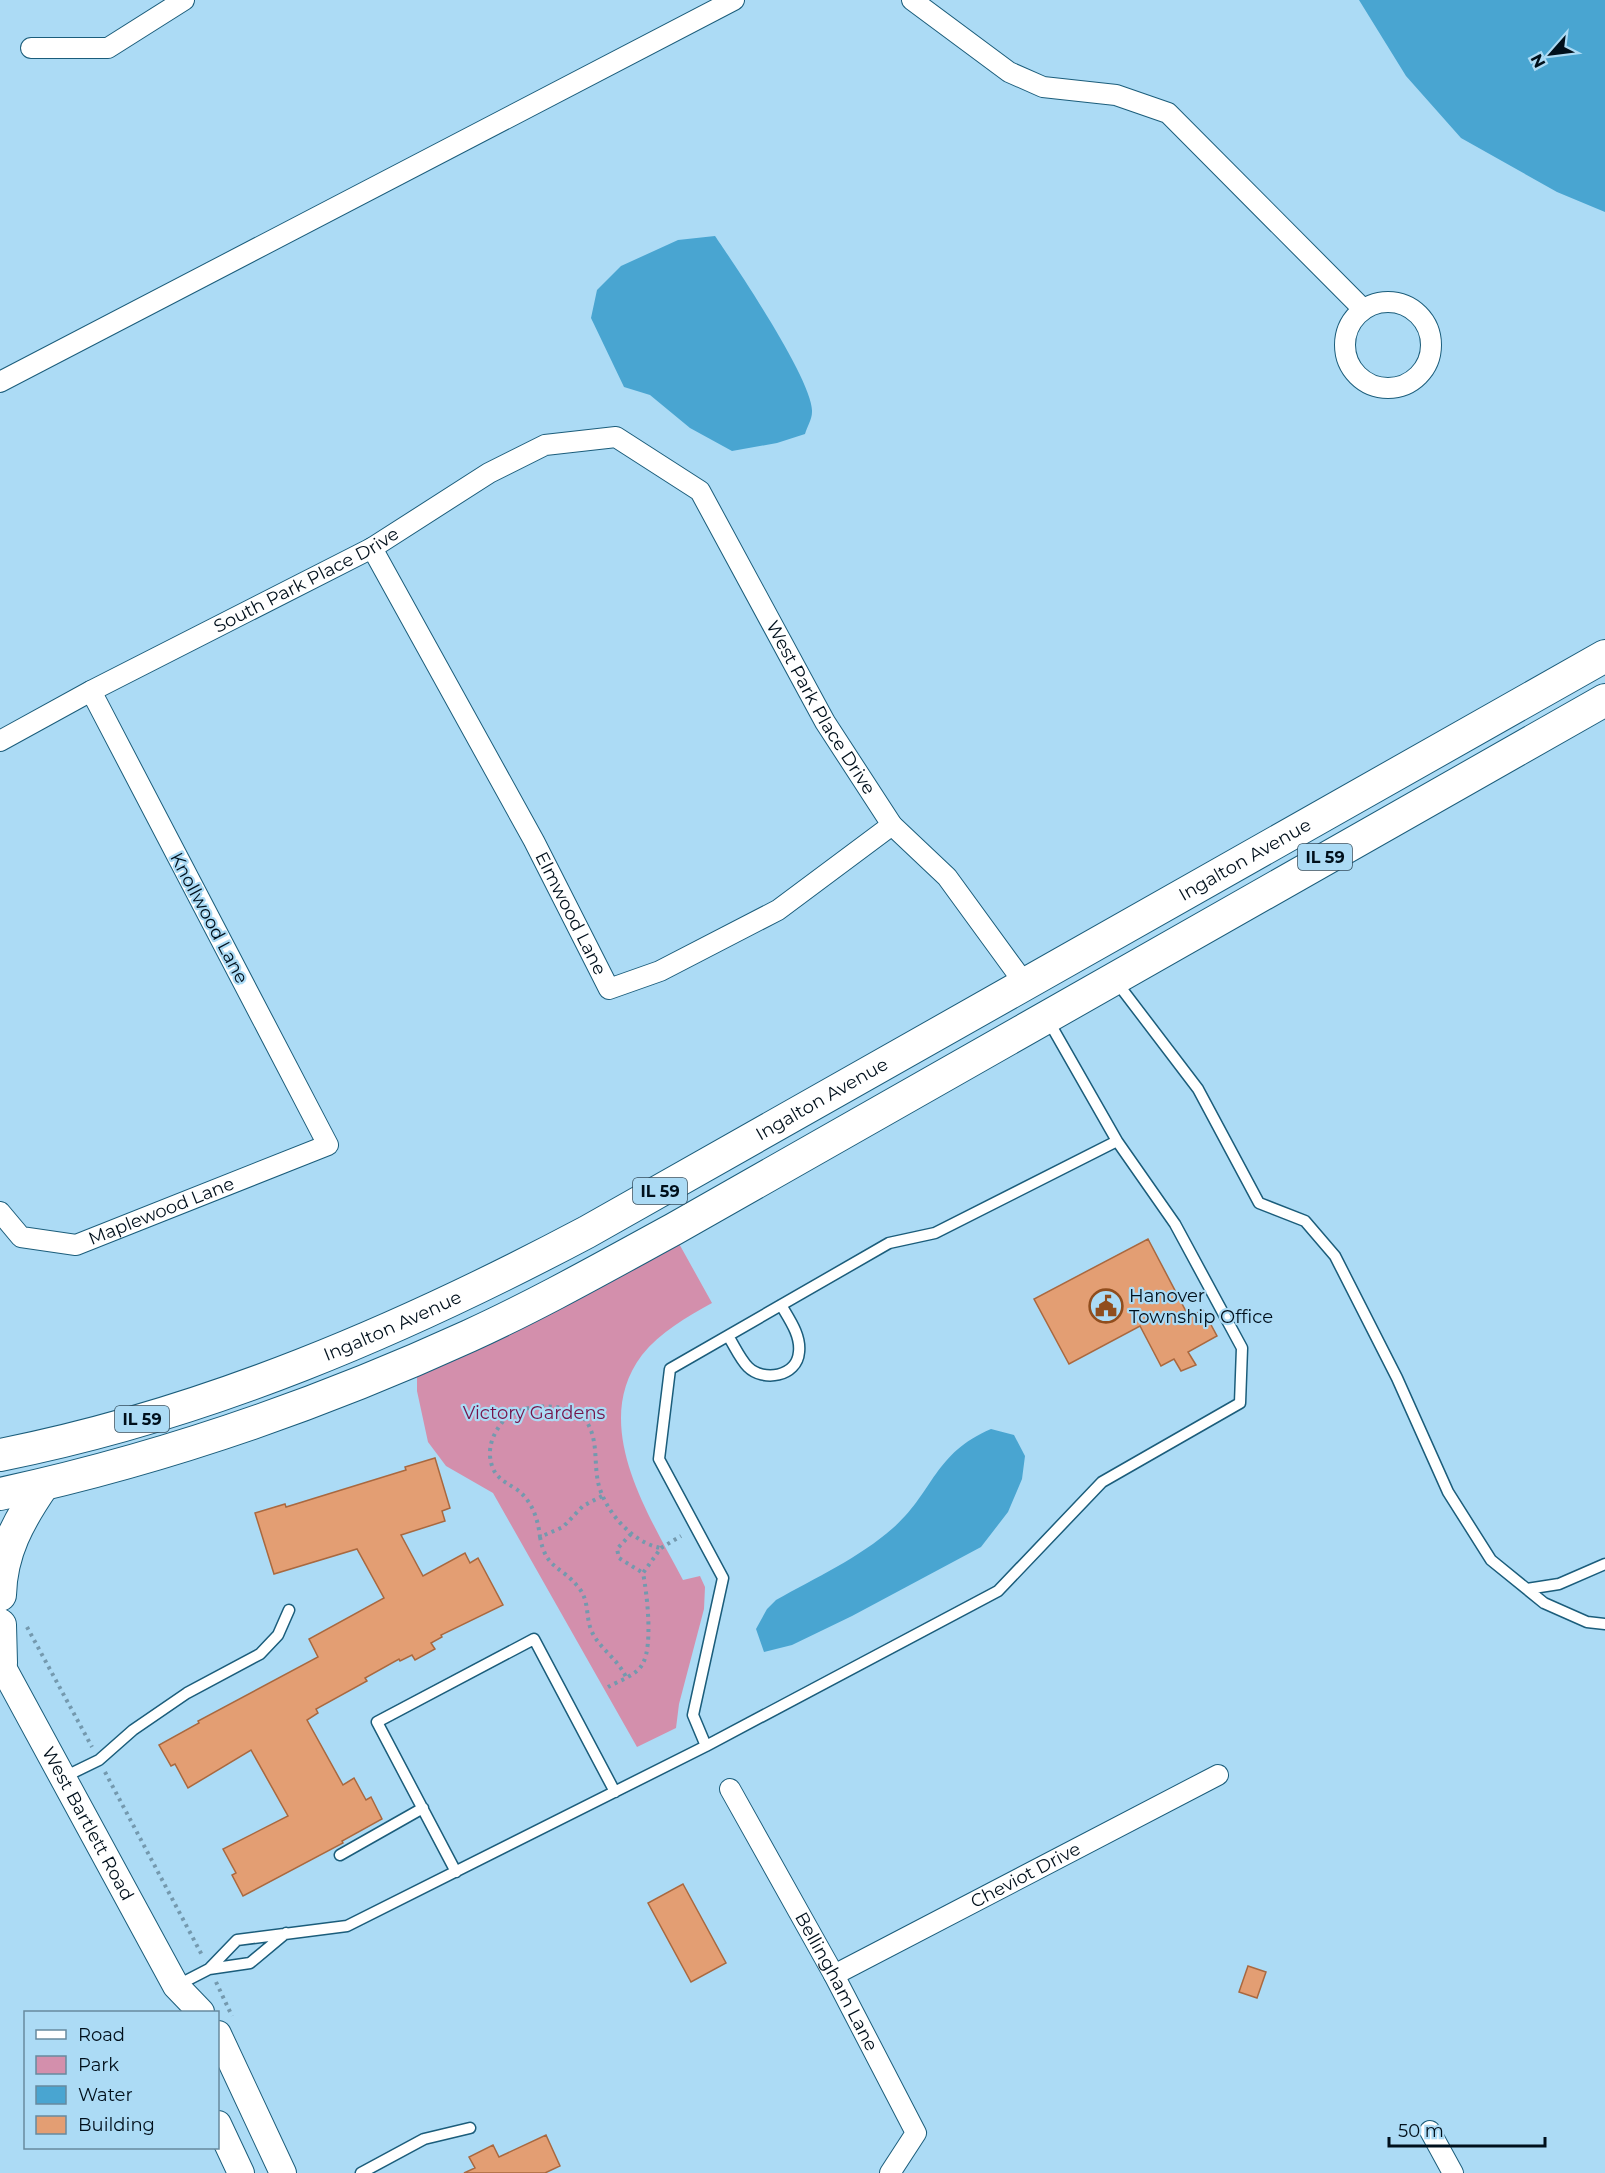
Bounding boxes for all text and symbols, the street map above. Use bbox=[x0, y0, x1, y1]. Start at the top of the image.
north arrow bbox=[1521, 24, 1581, 84]
text: N bbox=[1527, 51, 1550, 71]
street label: South Park Place Drive bbox=[210, 523, 403, 638]
street label: West Park Place Drive bbox=[761, 617, 880, 799]
street label: Ingalton Avenue bbox=[1175, 814, 1315, 906]
road number: IL 59 bbox=[1298, 844, 1352, 870]
street label: Elmwood Lane bbox=[530, 848, 611, 979]
street label: Knollwood Lane bbox=[165, 849, 253, 987]
street label: Ingalton Avenue bbox=[752, 1053, 892, 1145]
street label: Maplewood Lane bbox=[85, 1172, 237, 1250]
road number: IL 59 bbox=[633, 1178, 687, 1204]
place label: Hanover Township Office bbox=[1129, 1285, 1273, 1328]
street label: Ingalton Avenue bbox=[320, 1286, 465, 1366]
public building icon: Hanover Township Office bbox=[1088, 1288, 1124, 1324]
park label: Victory Gardens bbox=[463, 1402, 606, 1424]
road number: IL 59 bbox=[115, 1406, 169, 1432]
street label: West Bartlett Road bbox=[37, 1743, 138, 1904]
street label: Cheviot Drive bbox=[967, 1838, 1084, 1913]
street label: Bellingham Lane bbox=[790, 1908, 883, 2055]
legend bbox=[24, 2011, 219, 2149]
text: Road bbox=[78, 2024, 125, 2046]
text: Park bbox=[78, 2054, 119, 2076]
text: Water bbox=[78, 2084, 133, 2106]
scale bar bbox=[1389, 2110, 1545, 2148]
text: Building bbox=[78, 2114, 155, 2136]
text: 50 m bbox=[1398, 2120, 1444, 2142]

